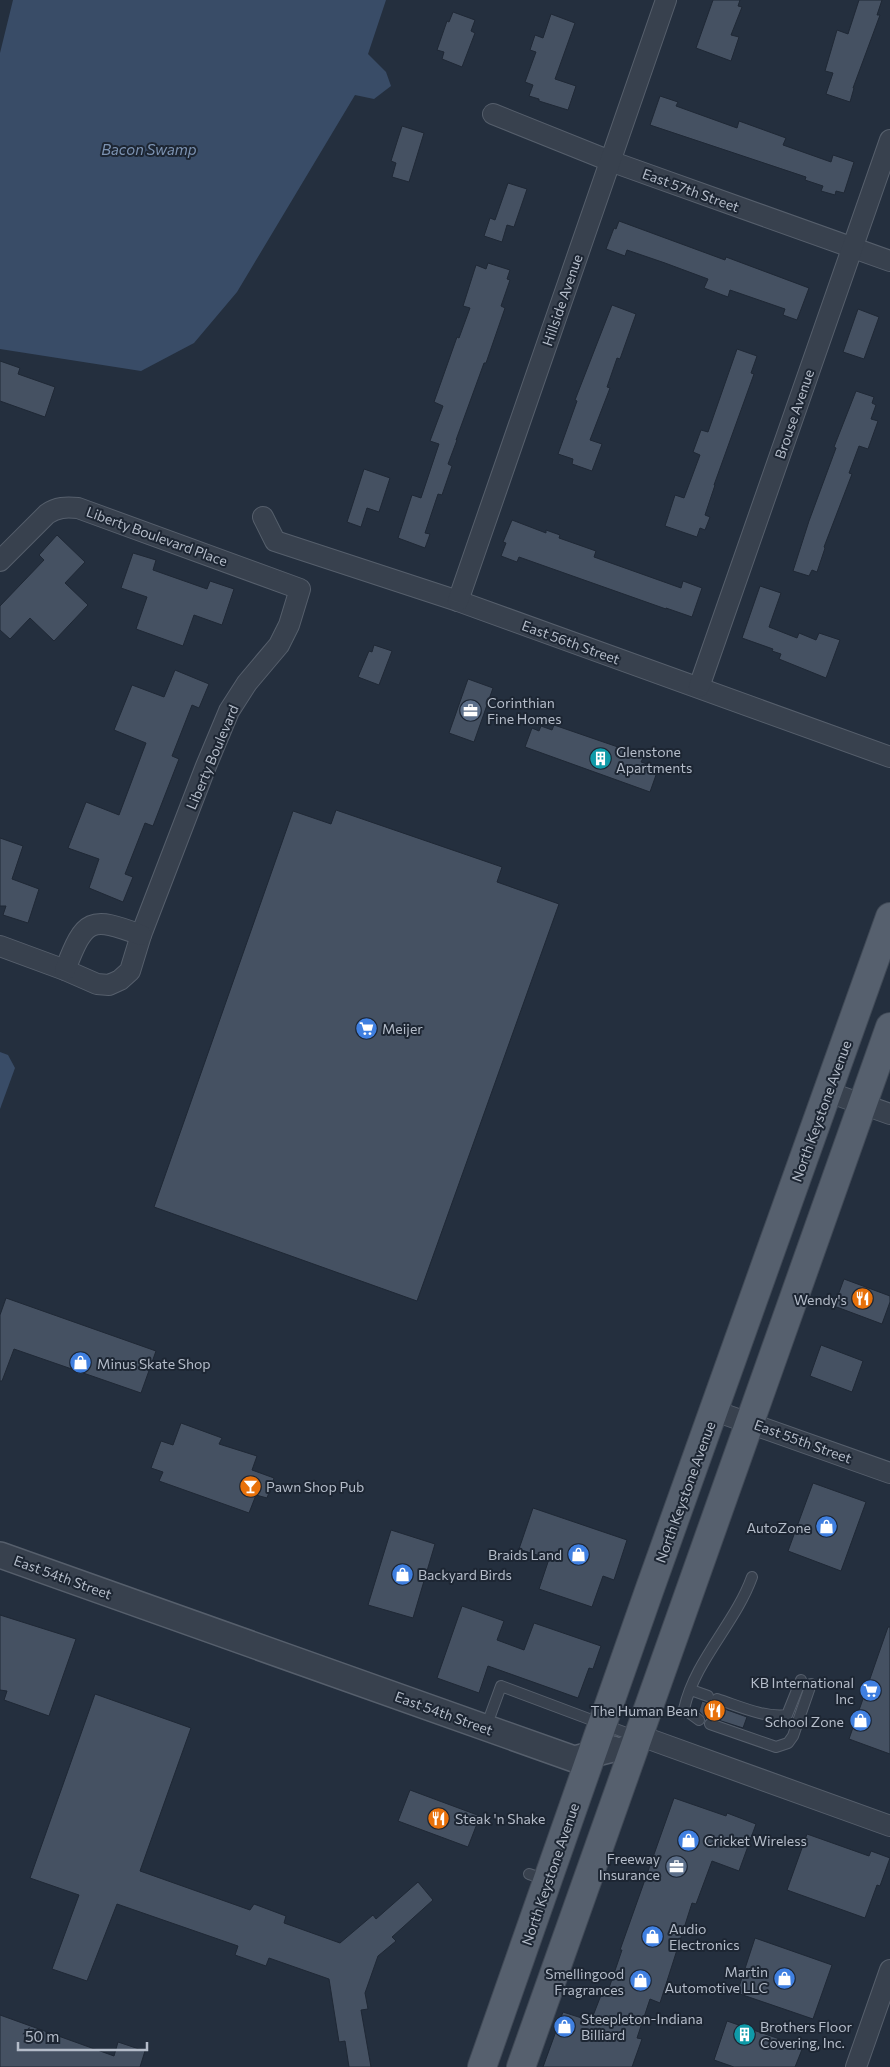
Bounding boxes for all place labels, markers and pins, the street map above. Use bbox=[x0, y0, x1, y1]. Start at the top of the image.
place label: Corinthian Fine Homes bbox=[487, 694, 562, 727]
office icon: Corinthian Fine Homes bbox=[459, 698, 483, 722]
place label: Glenstone Apartments bbox=[616, 743, 692, 776]
building icon: Glenstone Apartments bbox=[588, 747, 612, 771]
supermarket icon: Meijer bbox=[354, 1016, 378, 1040]
place label: Meijer bbox=[382, 1020, 423, 1037]
restaurant icon: Wendy's bbox=[851, 1287, 875, 1311]
place label: Wendy's bbox=[794, 1291, 847, 1308]
shop icon: Minus Skate Shop bbox=[69, 1351, 93, 1375]
place label: Minus Skate Shop bbox=[97, 1355, 211, 1372]
bar icon: Pawn Shop Pub bbox=[238, 1474, 262, 1498]
place label: Pawn Shop Pub bbox=[266, 1478, 364, 1495]
shop icon: AutoZone bbox=[815, 1515, 839, 1539]
place label: AutoZone bbox=[746, 1519, 811, 1536]
shop icon: Braids Land bbox=[566, 1542, 590, 1566]
place label: Braids Land bbox=[488, 1546, 562, 1563]
shop icon: Backyard Birds bbox=[390, 1562, 414, 1586]
place label: Backyard Birds bbox=[418, 1566, 512, 1583]
place label: KB International Inc bbox=[750, 1674, 854, 1707]
supermarket icon: KB International Inc bbox=[858, 1678, 882, 1702]
restaurant icon: The Human Bean bbox=[702, 1698, 726, 1722]
place label: The Human Bean bbox=[591, 1702, 698, 1719]
shop icon: School Zone bbox=[848, 1709, 872, 1733]
place label: School Zone bbox=[765, 1713, 844, 1730]
restaurant icon: Steak 'n Shake bbox=[427, 1806, 451, 1830]
place label: Steak 'n Shake bbox=[455, 1810, 545, 1827]
shop icon: Cricket Wireless bbox=[676, 1828, 700, 1852]
place label: Cricket Wireless bbox=[704, 1832, 807, 1849]
place label: Freeway Insurance bbox=[599, 1850, 660, 1883]
office icon: Freeway Insurance bbox=[664, 1854, 688, 1878]
place label: Audio Electronics bbox=[669, 1920, 740, 1953]
shop icon: Audio Electronics bbox=[641, 1924, 665, 1948]
place label: Martin Automotive LLC bbox=[664, 1963, 768, 1996]
place label: Smellingood Fragrances bbox=[545, 1965, 624, 1998]
shop icon: Martin Automotive LLC bbox=[772, 1967, 796, 1991]
shop icon: Smellingood Fragrances bbox=[628, 1969, 652, 1993]
place label: Steepleton-Indiana Billiard bbox=[581, 2010, 703, 2043]
shop icon: Steepleton-Indiana Billiard bbox=[553, 2014, 577, 2038]
place label: Brothers Floor Covering, Inc. bbox=[760, 2018, 853, 2051]
building icon: Brothers Floor Covering, Inc. bbox=[732, 2022, 756, 2046]

